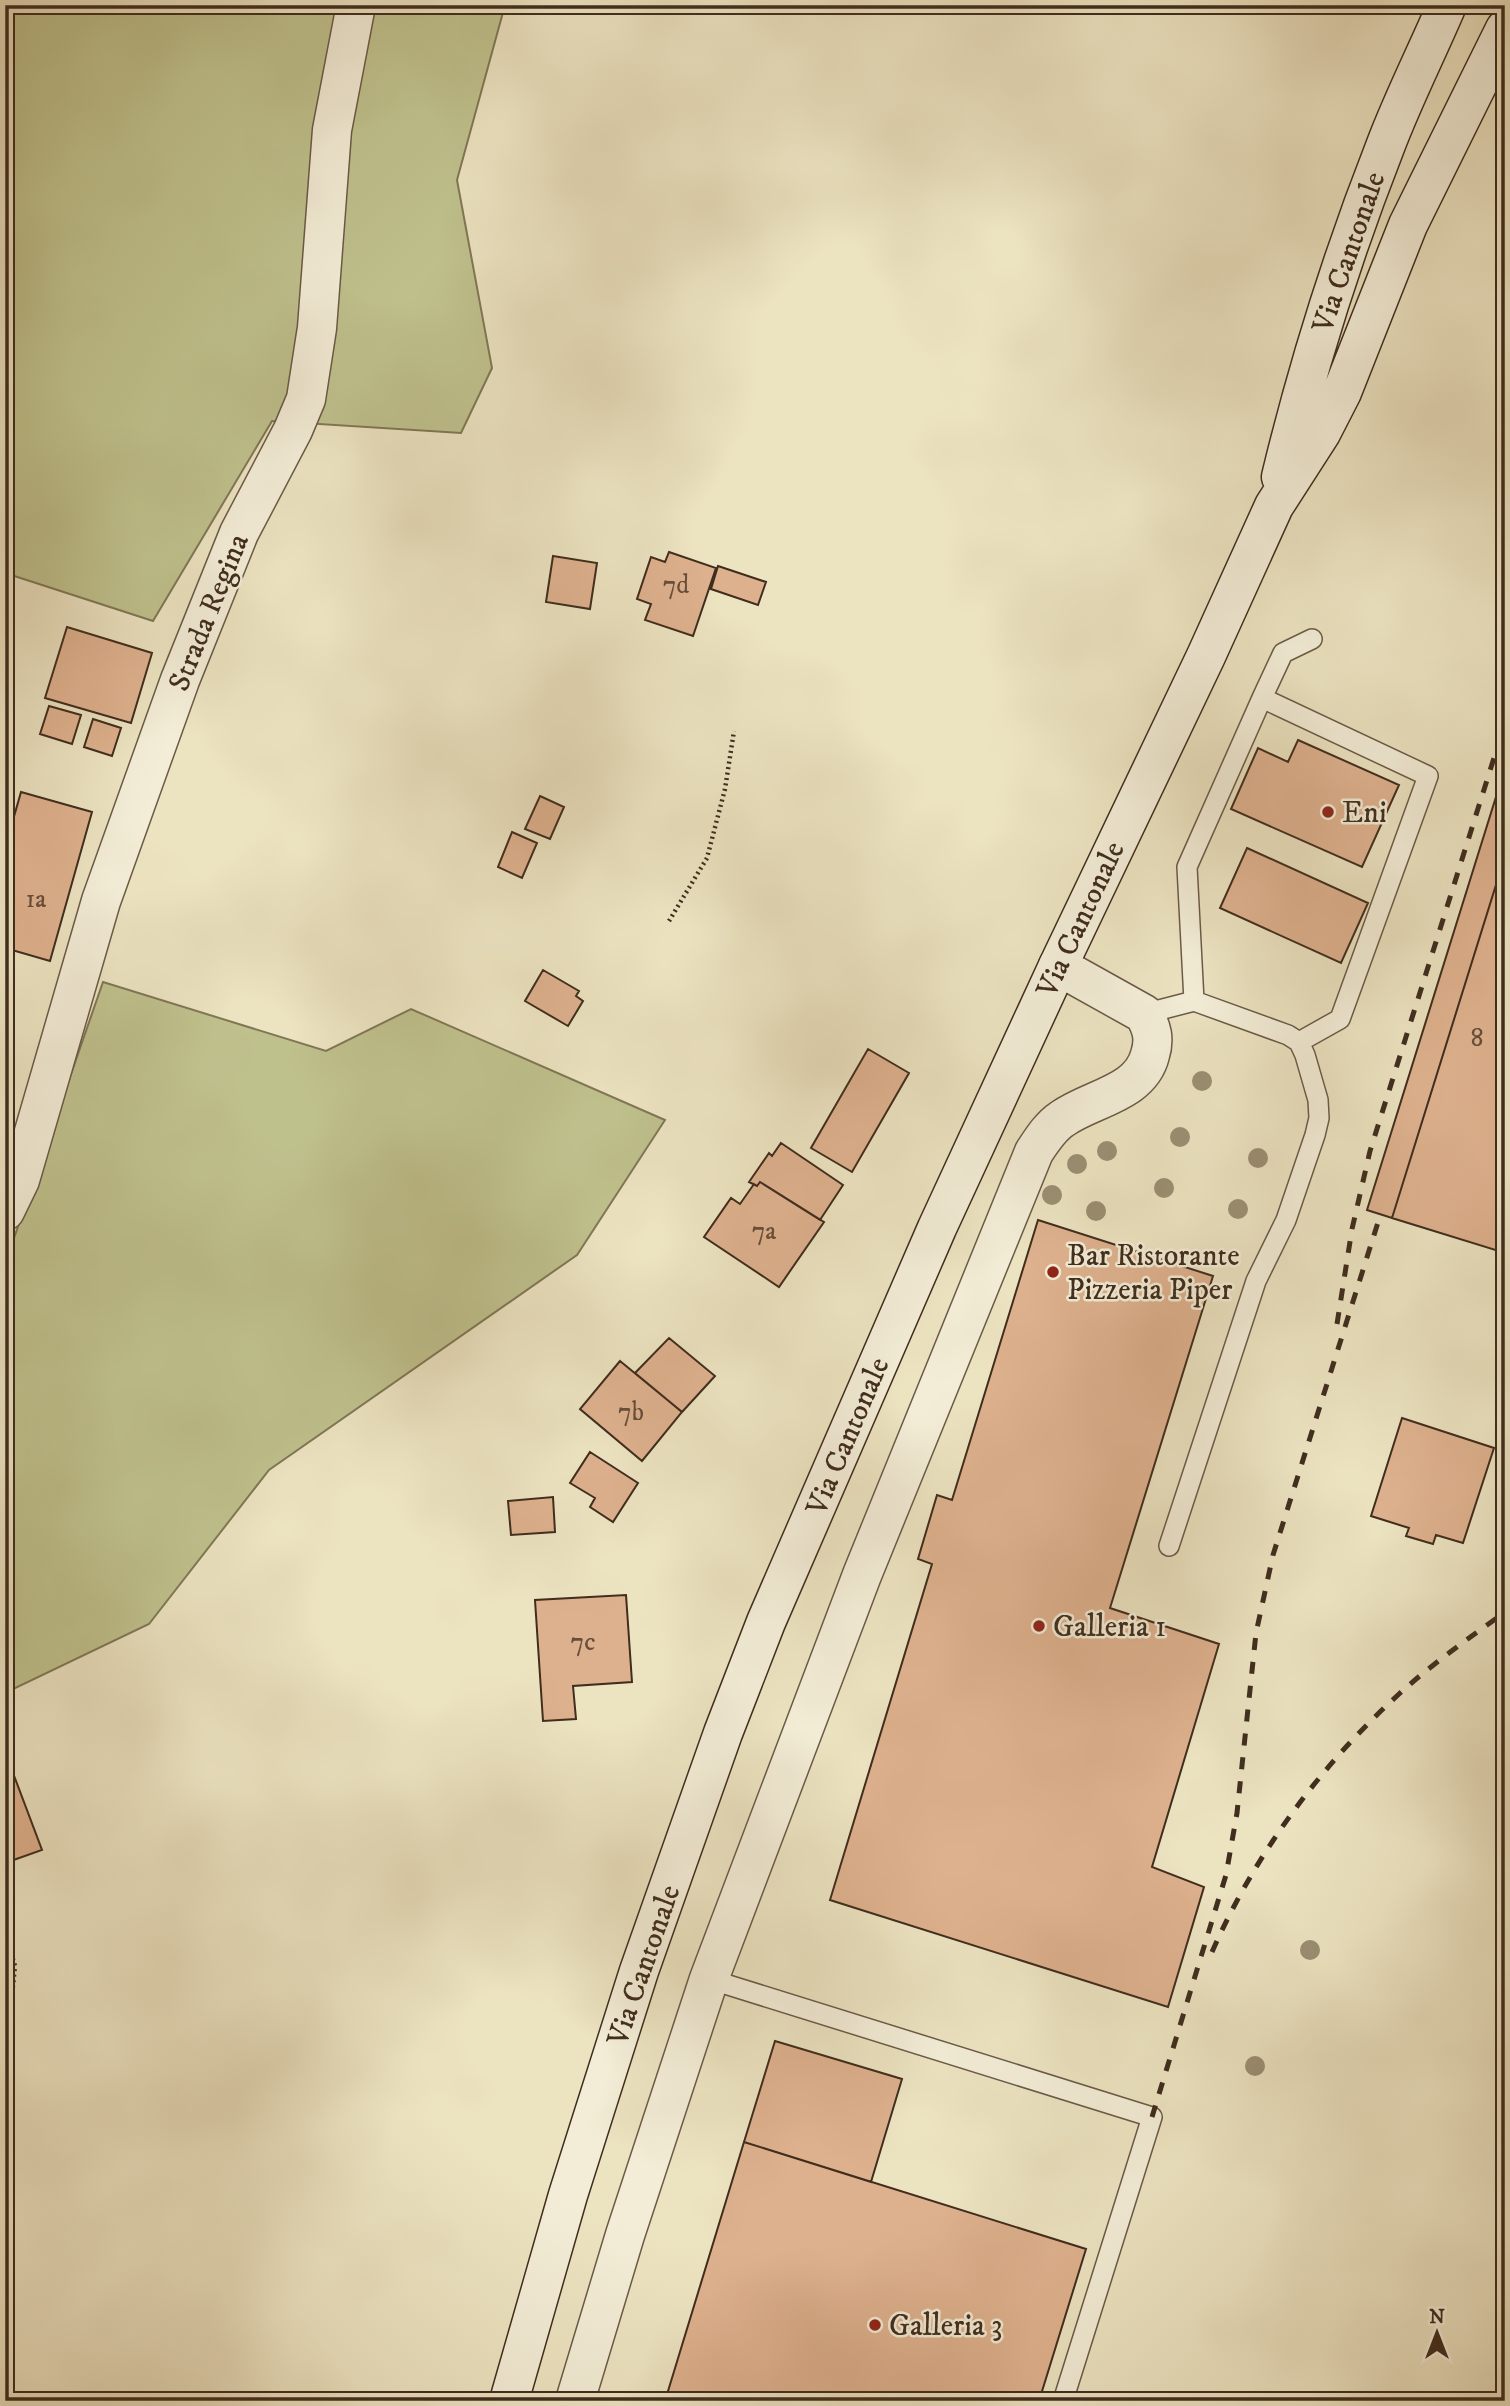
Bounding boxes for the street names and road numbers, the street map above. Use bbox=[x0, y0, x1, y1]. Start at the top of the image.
street label: Via Cantonale bbox=[1304, 167, 1394, 339]
street label: Strada Regina bbox=[161, 528, 258, 697]
street label: Via Cantonale bbox=[1029, 836, 1134, 1004]
street label: Via Cantonale bbox=[798, 1352, 898, 1522]
street label: Via Cantonale bbox=[599, 1880, 689, 2052]

